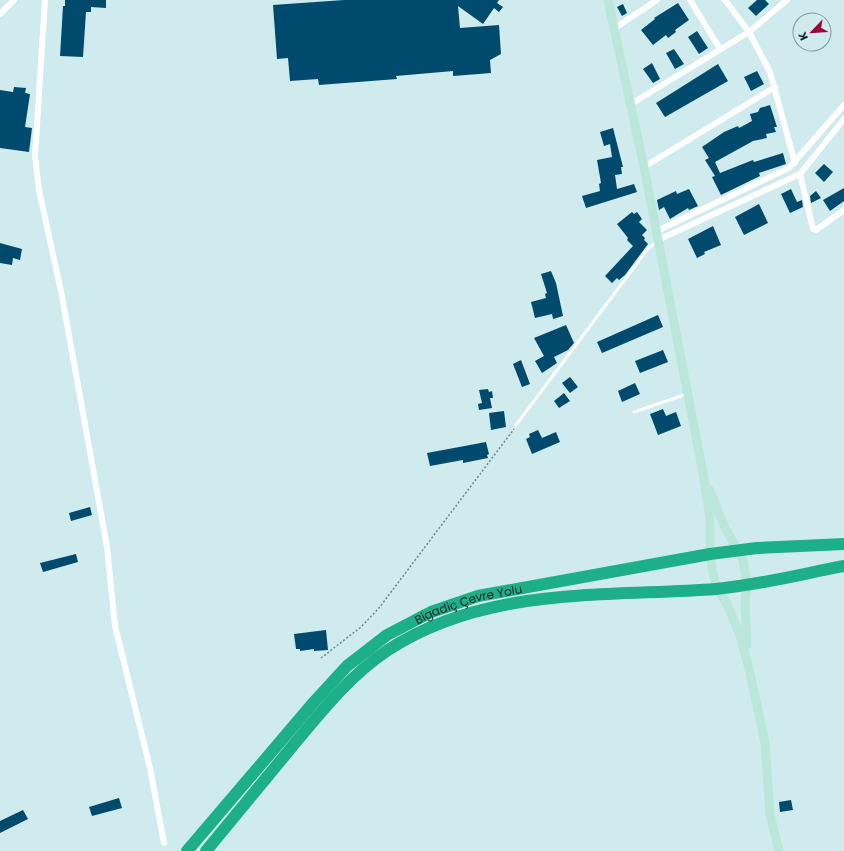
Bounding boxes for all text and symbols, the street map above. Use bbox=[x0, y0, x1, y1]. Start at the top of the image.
north arrow bbox=[792, 12, 832, 52]
text: K bbox=[794, 29, 812, 43]
street label: Bigadiç Çevre Yolu bbox=[411, 580, 523, 628]

